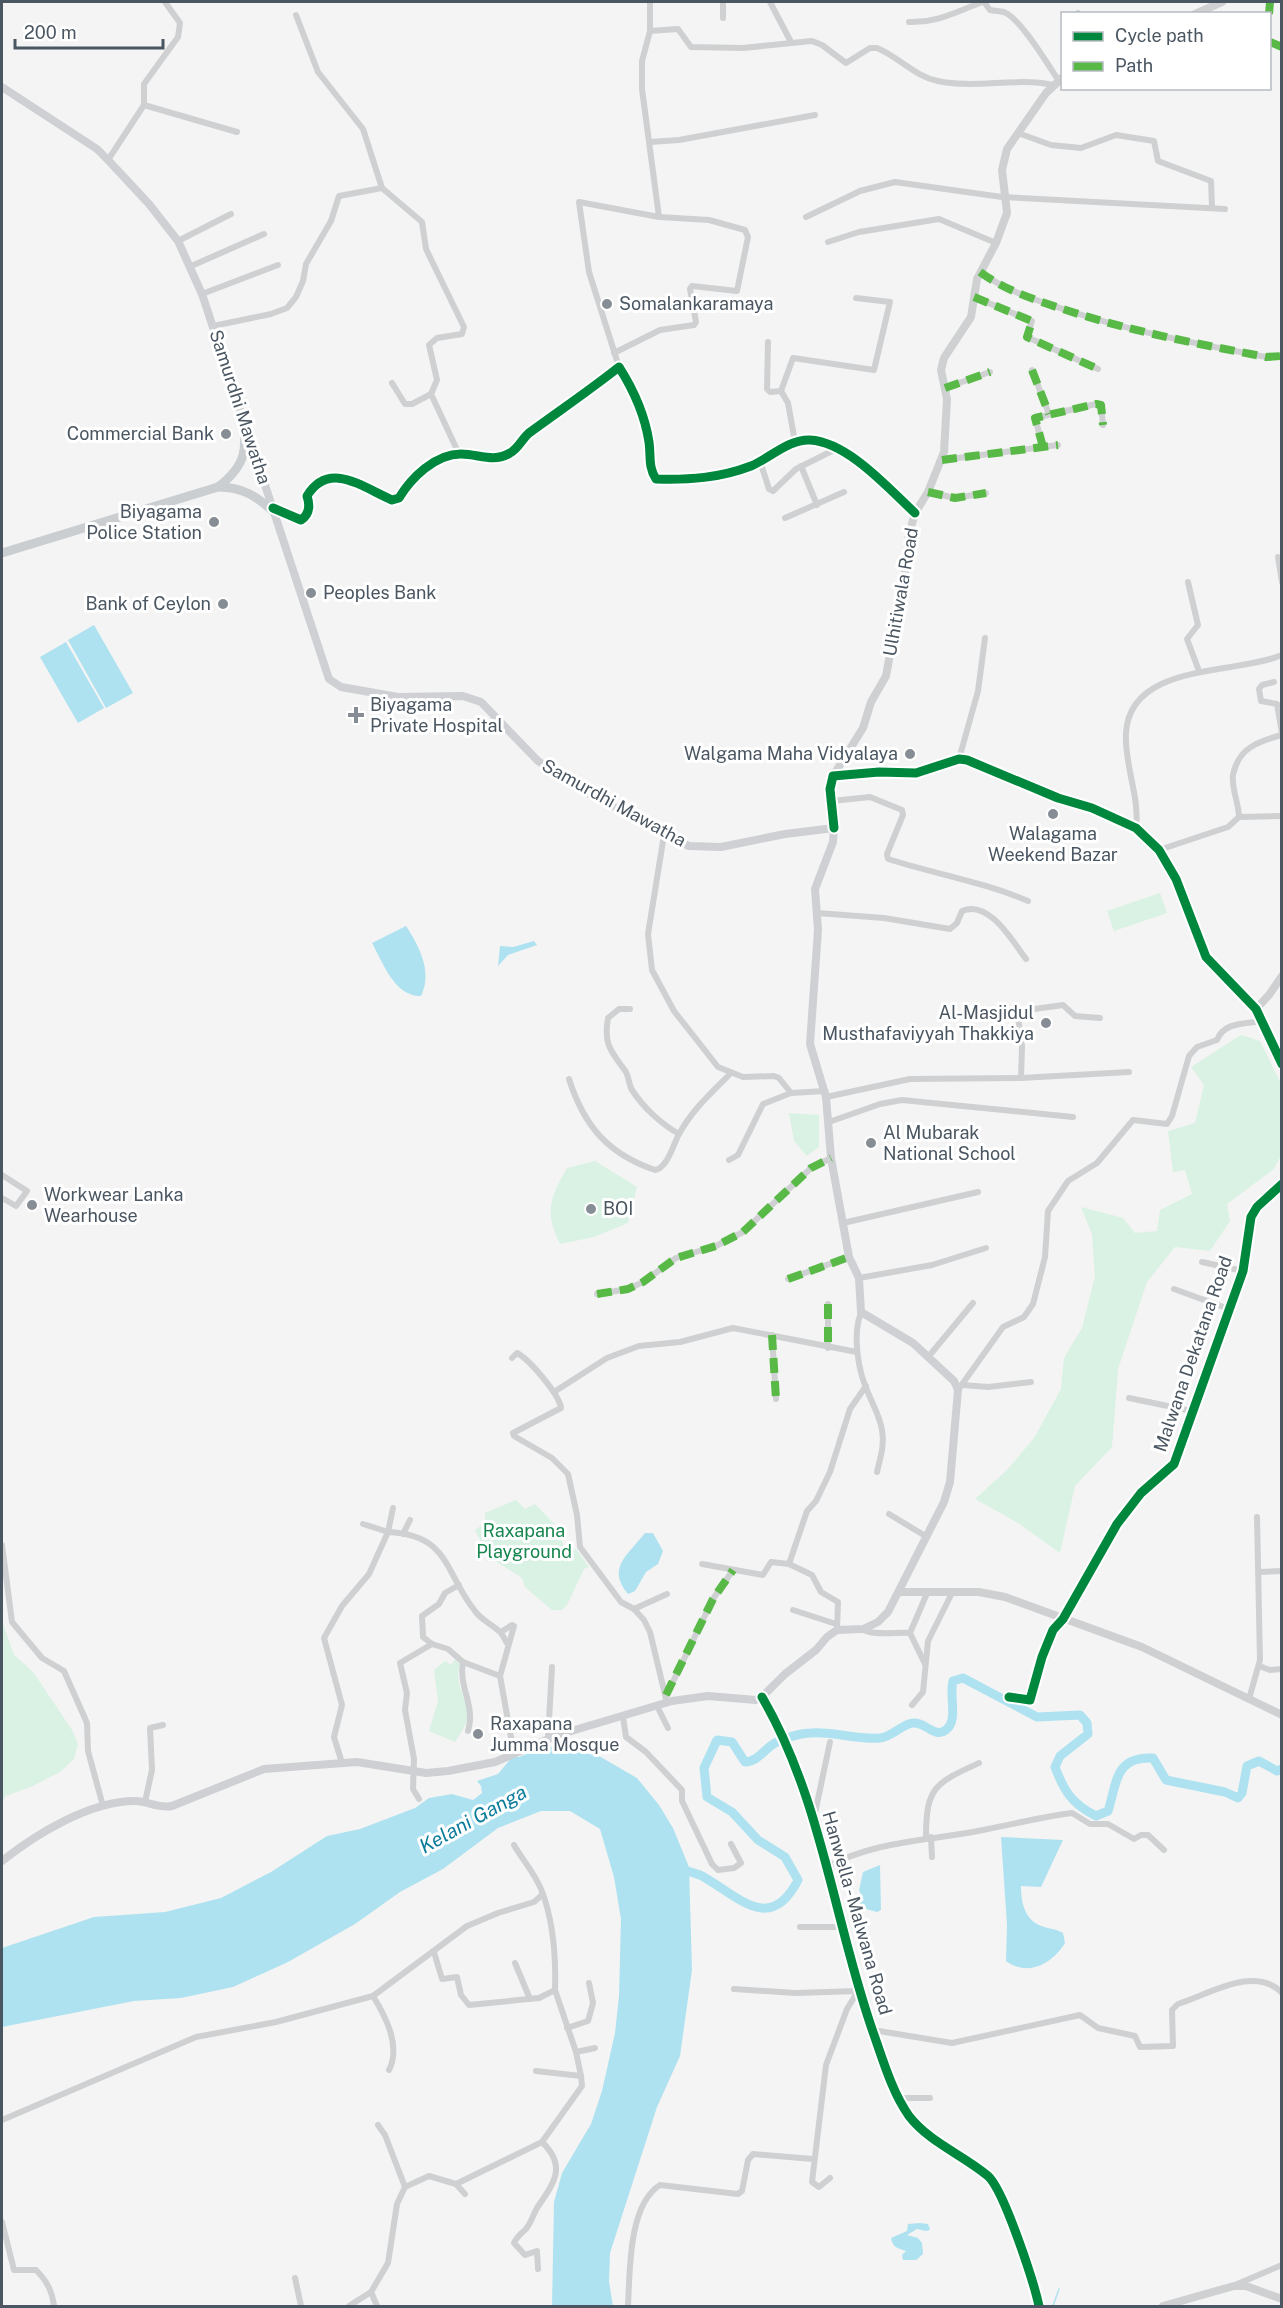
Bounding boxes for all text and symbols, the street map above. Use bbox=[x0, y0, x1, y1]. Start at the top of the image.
scale bar bbox=[15, 12, 164, 50]
legend bbox=[1061, 12, 1271, 90]
text: 200 m bbox=[24, 22, 77, 43]
text: Cycle path bbox=[1115, 25, 1204, 46]
text: Path bbox=[1115, 55, 1153, 76]
place label: Somalankaramaya bbox=[619, 293, 773, 314]
marker: Somalankaramaya bbox=[600, 297, 614, 311]
street label: Samurdhi Mawatha bbox=[206, 327, 275, 487]
place label: Commercial Bank bbox=[67, 423, 214, 444]
marker: Commercial Bank bbox=[219, 427, 233, 441]
place label: Biyagama Police Station bbox=[86, 501, 202, 543]
marker: Biyagama Police Station bbox=[207, 515, 221, 529]
street label: Ulhitiwala Road bbox=[879, 526, 922, 658]
place label: Peoples Bank bbox=[323, 582, 436, 603]
marker: Peoples Bank bbox=[304, 586, 318, 600]
place label: Bank of Ceylon bbox=[85, 593, 211, 614]
marker: Bank of Ceylon bbox=[216, 597, 230, 611]
place label: Biyagama Private Hospital bbox=[370, 694, 503, 736]
marker: Biyagama Private Hospital bbox=[347, 706, 365, 724]
place label: Walgama Maha Vidyalaya bbox=[684, 743, 898, 764]
marker: Walgama Maha Vidyalaya bbox=[903, 747, 917, 761]
street label: Samurdhi Mawatha bbox=[539, 754, 690, 851]
marker: Walagama Weekend Bazar bbox=[1046, 807, 1060, 821]
place label: Walagama Weekend Bazar bbox=[988, 823, 1118, 865]
place label: Al-Masjidul Musthafaviyyah Thakkiya bbox=[822, 1002, 1034, 1044]
marker: Al-Masjidul Musthafaviyyah Thakkiya bbox=[1039, 1016, 1053, 1030]
place label: Al Mubarak National School bbox=[883, 1122, 1016, 1164]
marker: Al Mubarak National School bbox=[864, 1136, 878, 1150]
place label: Workwear Lanka Wearhouse bbox=[44, 1184, 183, 1226]
marker: Workwear Lanka Wearhouse bbox=[25, 1198, 39, 1212]
place label: BOI bbox=[603, 1198, 633, 1219]
marker: BOI bbox=[584, 1202, 598, 1216]
street label: Malwana Dekatana Road bbox=[1149, 1253, 1236, 1455]
park label: Raxapana Playground bbox=[476, 1520, 572, 1562]
place label: Raxapana Jumma Mosque bbox=[490, 1713, 619, 1755]
marker: Raxapana Jumma Mosque bbox=[471, 1727, 485, 1741]
water label: Kelani Ganga bbox=[415, 1780, 531, 1858]
street label: Hanwella - Malwana Road bbox=[818, 1809, 897, 2017]

